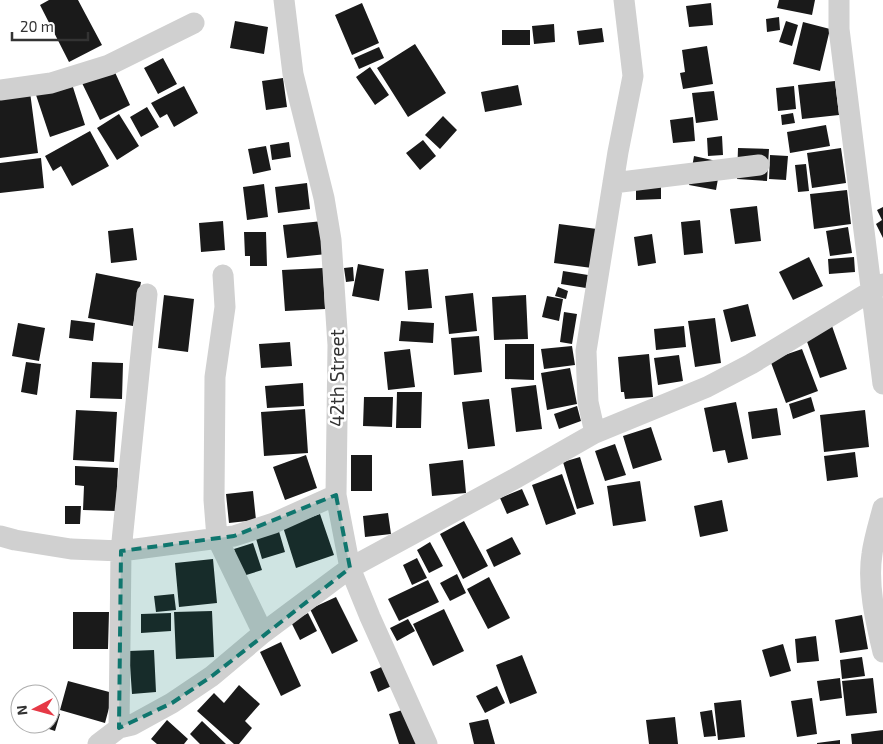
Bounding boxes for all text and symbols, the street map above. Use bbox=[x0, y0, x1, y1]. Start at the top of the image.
scale bar bbox=[12, 10, 89, 42]
text: 20 m bbox=[20, 17, 54, 35]
street label: 42th Street bbox=[325, 329, 348, 427]
north arrow bbox=[10, 684, 60, 734]
text: N bbox=[13, 704, 31, 716]

